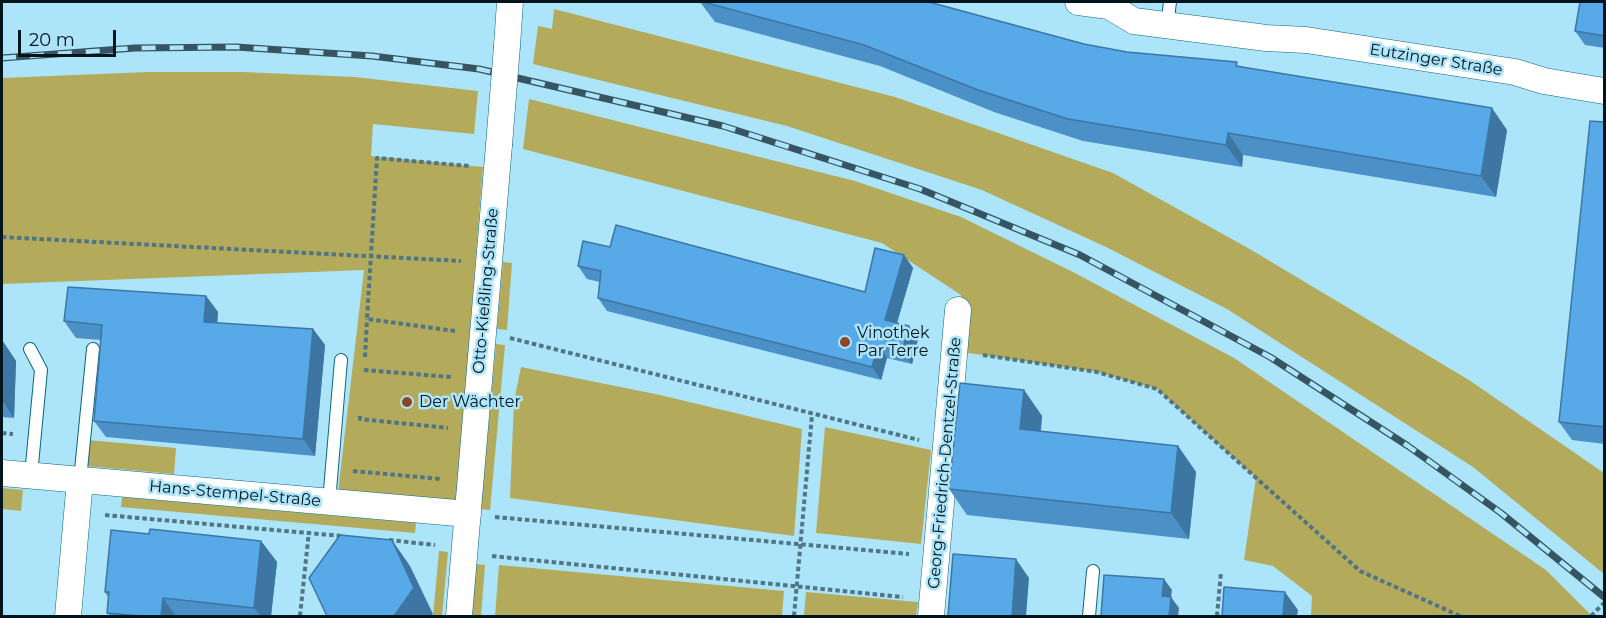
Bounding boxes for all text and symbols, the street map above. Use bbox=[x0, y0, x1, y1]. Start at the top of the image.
scale bar bbox=[21, 18, 118, 56]
text: 20 m bbox=[29, 29, 75, 51]
street label: Eutzinger Straße bbox=[1368, 40, 1504, 80]
street label: Otto-Kießling-Straße bbox=[469, 207, 503, 375]
place label: Vinothek Par Terre bbox=[857, 323, 930, 361]
marker: Vinothek Par Terre bbox=[838, 335, 852, 349]
street label: Georg-Friedrich-Dentzel-Straße bbox=[924, 336, 966, 590]
place label: Der Wächter bbox=[419, 392, 521, 412]
marker: Der Wächter bbox=[400, 395, 414, 409]
street label: Hans-Stempel-Straße bbox=[148, 477, 322, 511]

